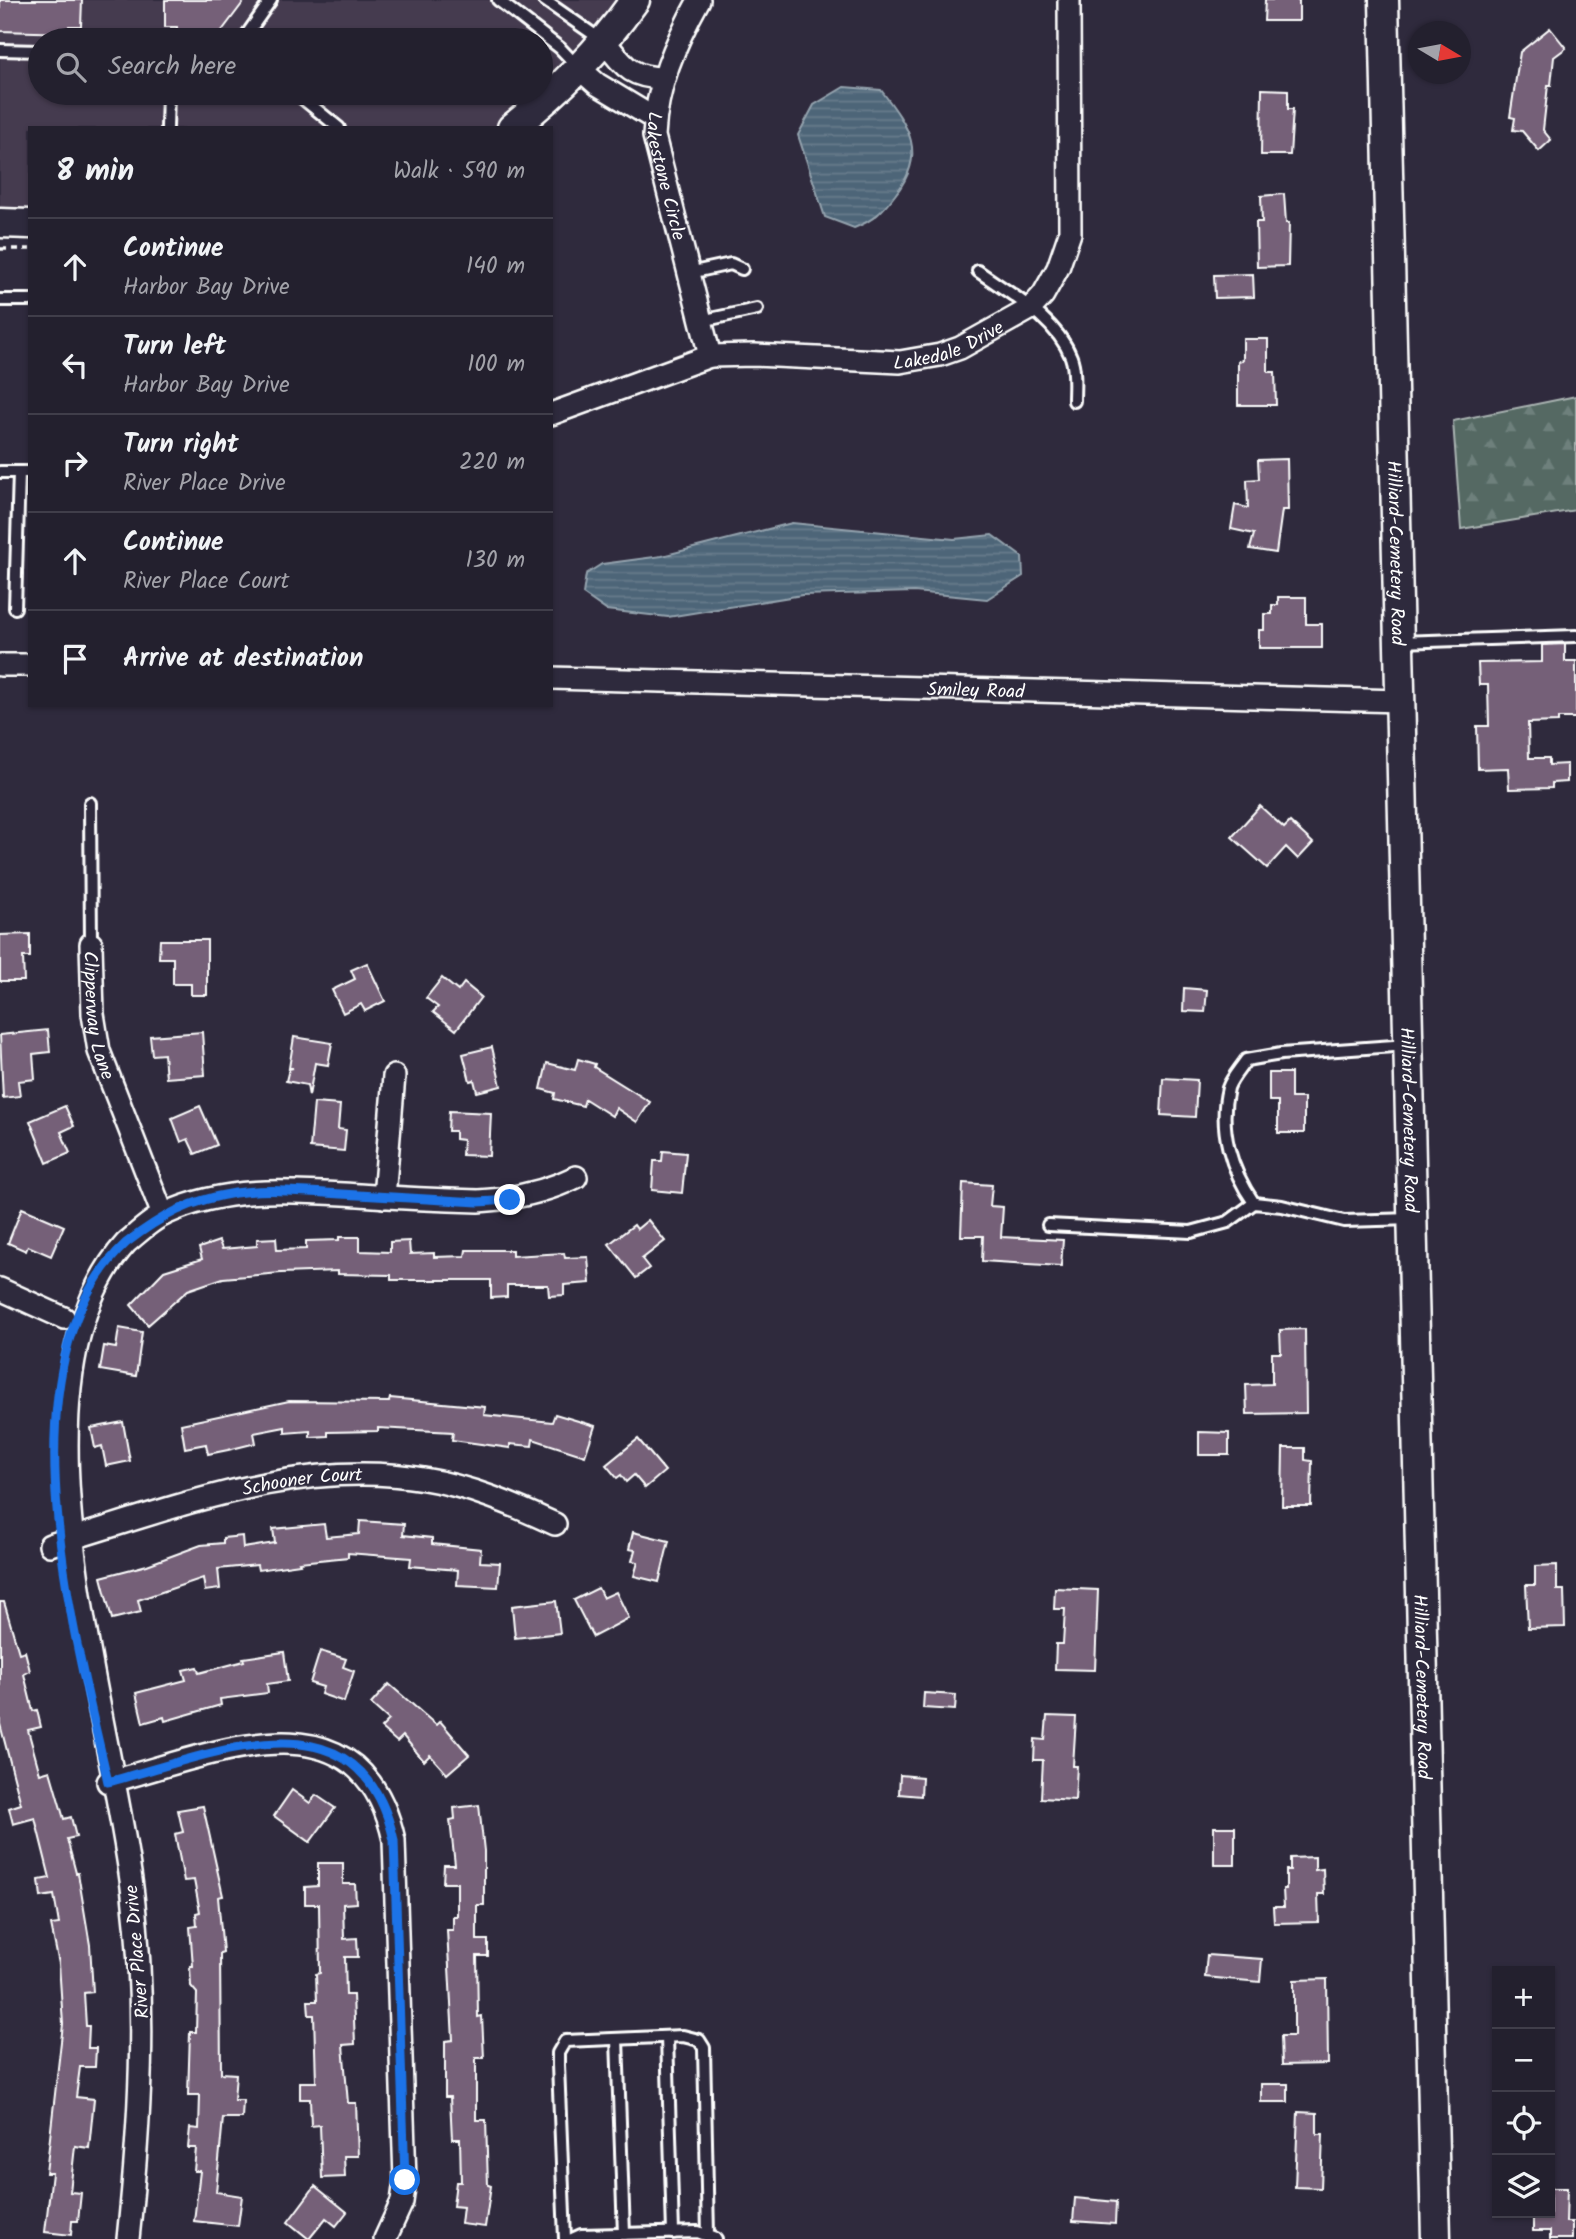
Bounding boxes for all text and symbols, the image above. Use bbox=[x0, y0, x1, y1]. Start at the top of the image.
north arrow bbox=[1408, 21, 1471, 84]
search box bbox=[28, 28, 553, 105]
text: Search here bbox=[108, 46, 236, 88]
icon: search bbox=[52, 48, 90, 86]
street label: Lakestone Circle bbox=[637, 110, 693, 244]
text: 8 min bbox=[56, 148, 134, 196]
text: Walk · 590 m bbox=[393, 154, 525, 190]
text: Continue bbox=[123, 228, 224, 270]
icon: ahead bbox=[56, 248, 94, 286]
text: 140 m bbox=[466, 249, 525, 285]
text: Harbor Bay Drive bbox=[123, 270, 290, 306]
street label: Lakedale Drive bbox=[893, 313, 1010, 379]
text: Turn left bbox=[123, 326, 226, 368]
icon: left bbox=[56, 346, 94, 384]
text: 100 m bbox=[467, 347, 525, 383]
text: Harbor Bay Drive bbox=[123, 368, 290, 404]
text: Turn right bbox=[123, 424, 239, 466]
icon: right bbox=[56, 444, 94, 482]
text: 220 m bbox=[459, 445, 525, 481]
street label: Hilliard-Cemetery Road bbox=[1378, 460, 1412, 646]
text: River Place Drive bbox=[123, 466, 286, 502]
text: Continue bbox=[123, 522, 224, 564]
icon: ahead bbox=[56, 542, 94, 580]
text: 130 m bbox=[466, 543, 525, 579]
text: River Place Court bbox=[123, 564, 289, 600]
text: Arrive at destination bbox=[123, 638, 363, 680]
icon: arrive bbox=[56, 640, 94, 678]
street label: Smiley Road bbox=[927, 675, 1026, 708]
street label: Clipperway Lane bbox=[74, 951, 122, 1085]
street label: Hilliard-Cemetery Road bbox=[1391, 1027, 1425, 1213]
route end bbox=[494, 1184, 525, 1215]
street label: Schooner Court bbox=[239, 1461, 363, 1505]
street label: Hilliard-Cemetery Road bbox=[1404, 1594, 1438, 1780]
street label: River Place Drive bbox=[117, 1883, 159, 2020]
map controls bbox=[1492, 1966, 1555, 2218]
button: + bbox=[1492, 1966, 1555, 2029]
button: − bbox=[1492, 2029, 1555, 2092]
button: locate bbox=[1492, 2092, 1555, 2155]
button: layers bbox=[1492, 2155, 1555, 2218]
route start bbox=[389, 2164, 420, 2195]

